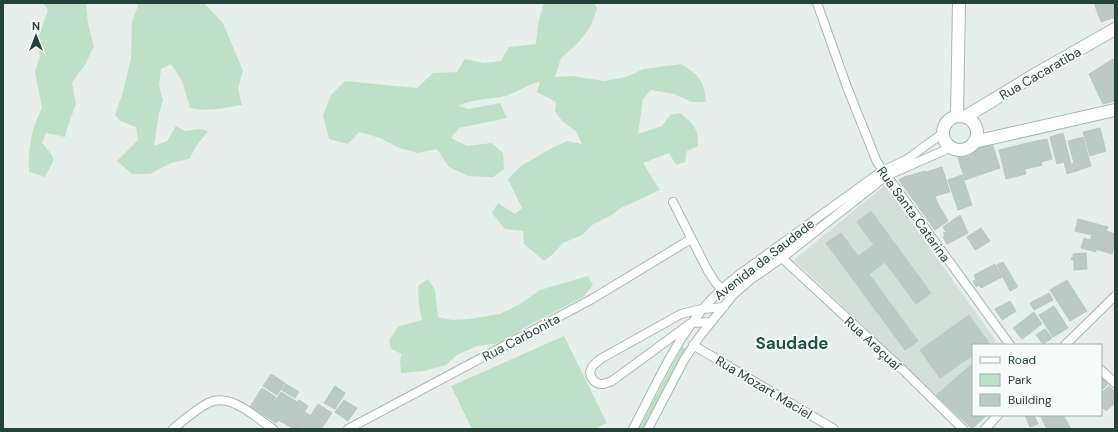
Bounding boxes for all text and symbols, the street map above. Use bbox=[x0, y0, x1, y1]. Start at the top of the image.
north arrow bbox=[16, 16, 56, 56]
text: N bbox=[32, 19, 40, 33]
street label: Rua Cacaratiba bbox=[996, 43, 1084, 104]
street label: Rua Santa Catarina bbox=[873, 163, 954, 266]
street label: Avenida da Saudade bbox=[711, 215, 818, 304]
street label: Rua Carbonita bbox=[479, 310, 563, 365]
street label: Rua Araçuaí bbox=[841, 313, 905, 374]
district label: Saudade bbox=[755, 332, 829, 354]
legend bbox=[972, 344, 1102, 416]
street label: Rua Mozart Maciel bbox=[712, 352, 815, 423]
text: Road bbox=[1008, 352, 1036, 368]
text: Park bbox=[1008, 372, 1032, 388]
text: Building bbox=[1008, 392, 1052, 408]

